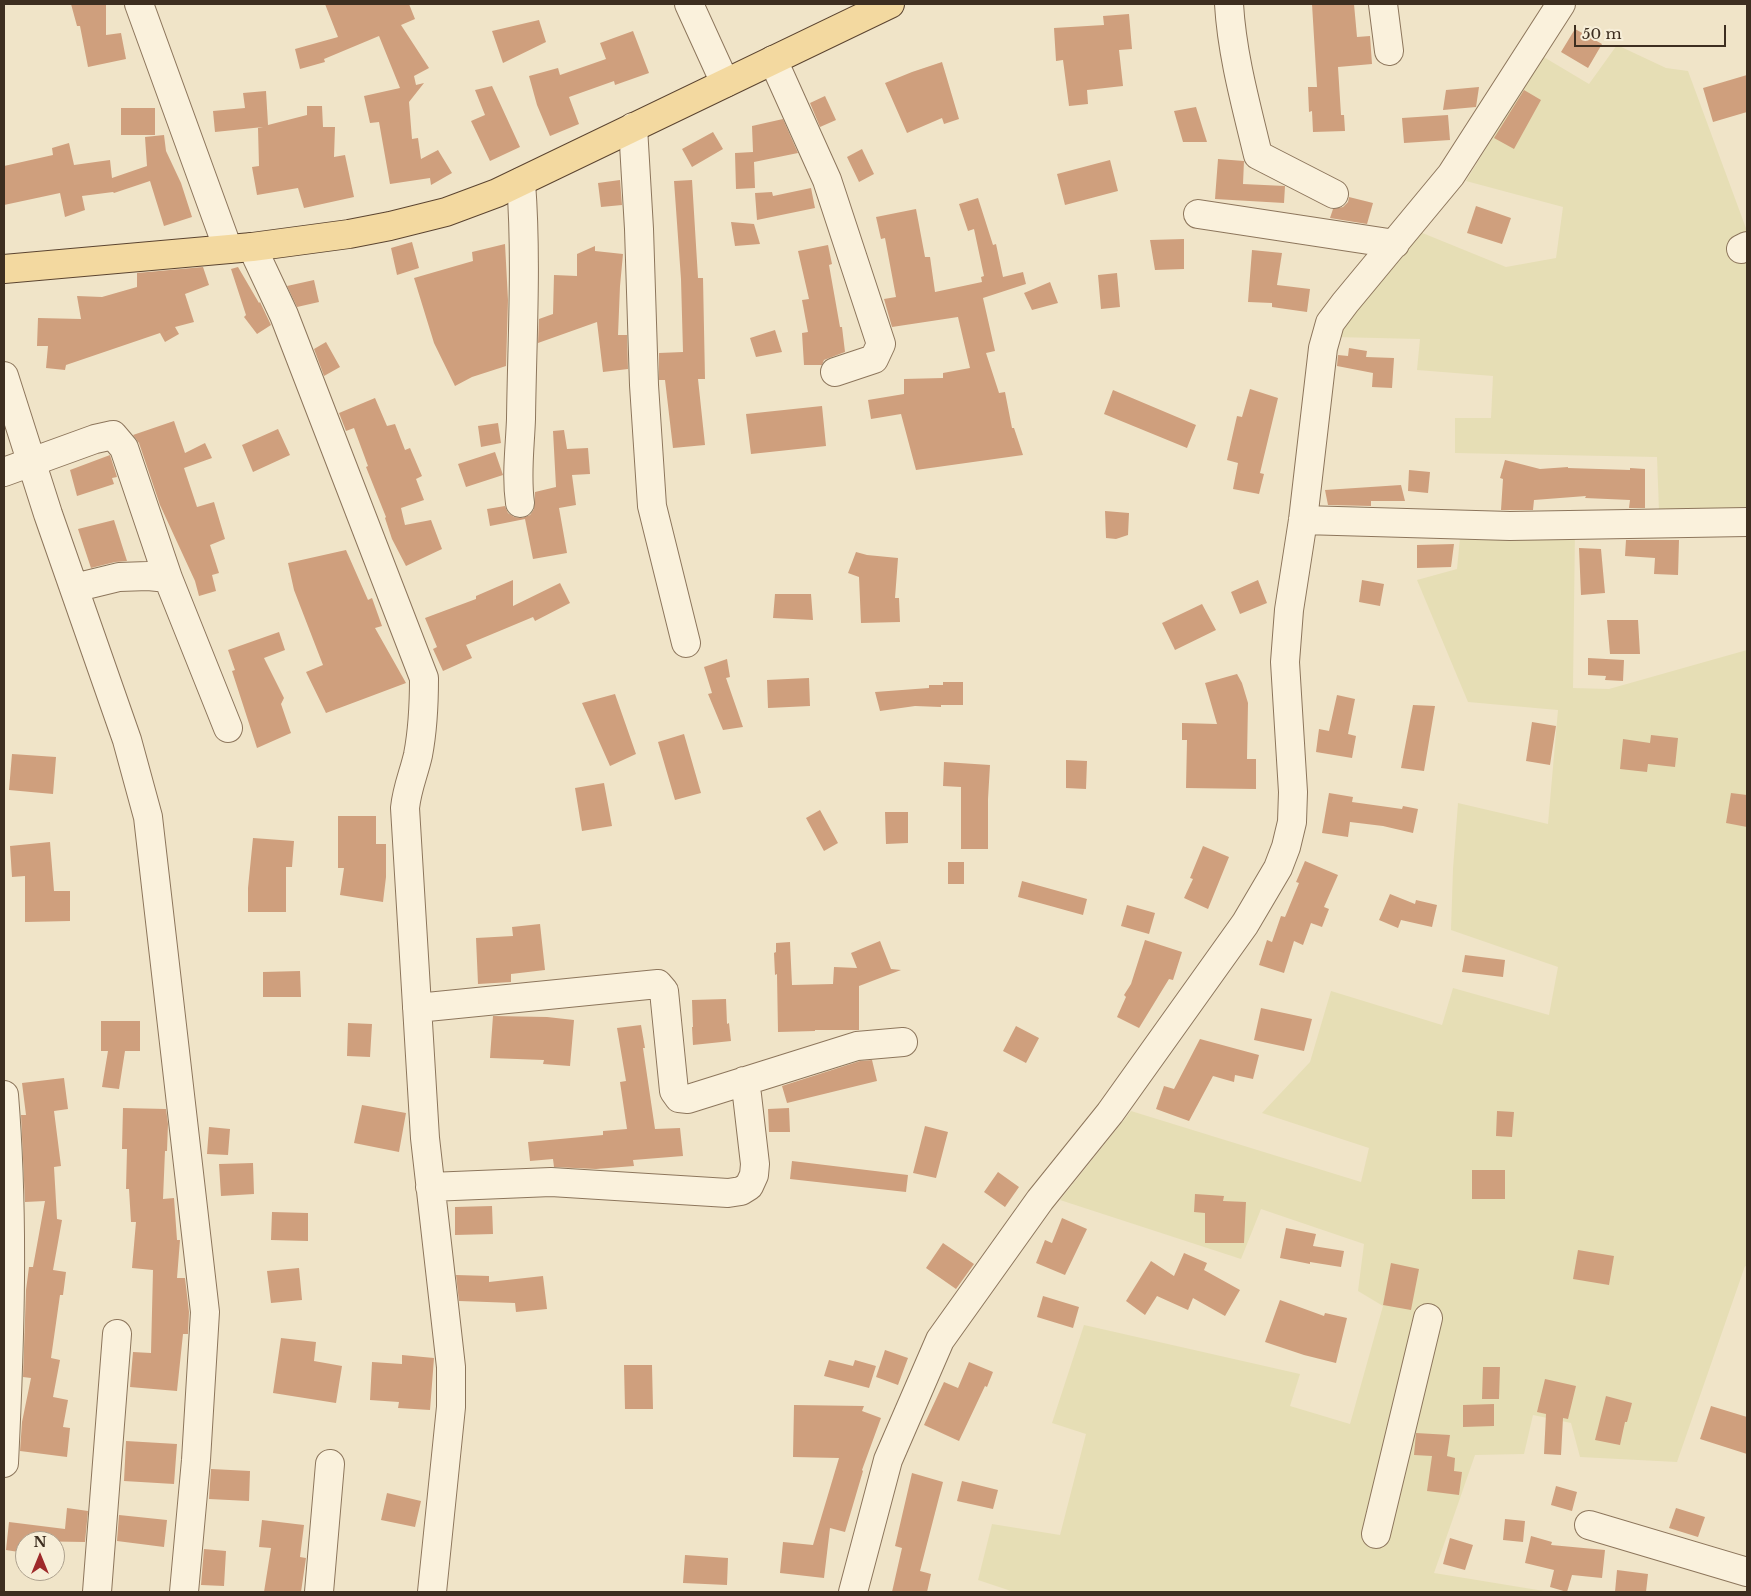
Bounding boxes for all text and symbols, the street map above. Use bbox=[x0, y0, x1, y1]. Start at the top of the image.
scale bar bbox=[1576, 15, 1728, 47]
text: 50 m bbox=[1582, 24, 1622, 43]
north arrow bbox=[15, 1531, 65, 1581]
text: N bbox=[33, 1533, 47, 1551]

